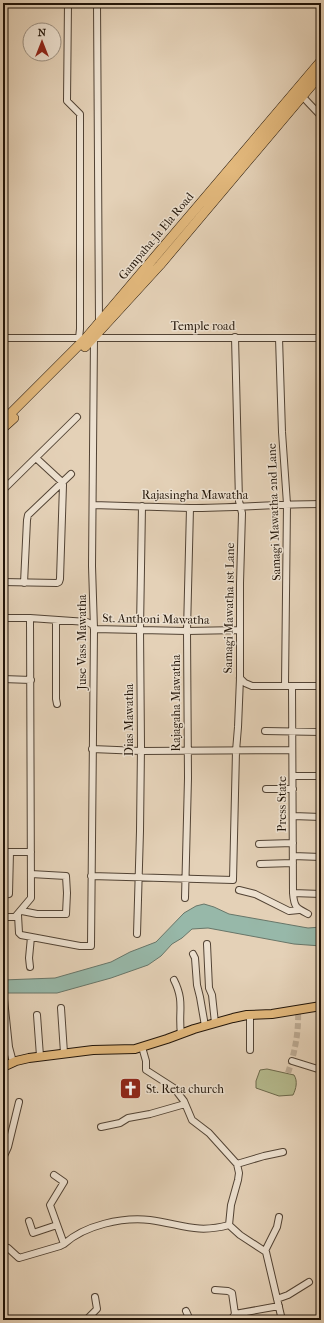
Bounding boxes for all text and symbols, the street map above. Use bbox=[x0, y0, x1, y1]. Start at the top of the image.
north arrow bbox=[22, 22, 62, 62]
text: N bbox=[38, 26, 47, 39]
street label: Gampaha-Ja Ela Road bbox=[115, 189, 197, 282]
street label: Temple road bbox=[171, 319, 236, 333]
street label: Samagi Mawatha 2nd Lane bbox=[265, 443, 283, 581]
street label: Rajasingha Mawatha bbox=[142, 488, 249, 502]
street label: Samagi Mawatha 1st Lane bbox=[221, 542, 237, 674]
street label: Juse Vass Mawatha bbox=[75, 594, 89, 691]
street label: St. Anthoni Mawatha bbox=[102, 611, 210, 627]
street label: Rajagaha Mawatha bbox=[169, 654, 183, 752]
street label: Dias Mawatha bbox=[122, 683, 136, 756]
street label: Press State bbox=[275, 776, 289, 832]
church icon: St. Reta church bbox=[118, 1076, 144, 1102]
place label: St. Reta church bbox=[146, 1082, 224, 1096]

